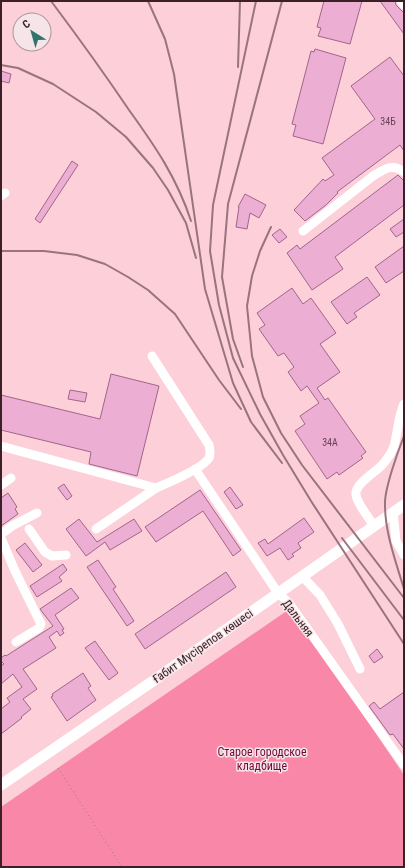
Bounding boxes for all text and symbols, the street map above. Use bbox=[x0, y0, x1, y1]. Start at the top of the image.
north arrow bbox=[12, 12, 52, 52]
text: С bbox=[20, 17, 33, 31]
house number: 34Б bbox=[380, 116, 396, 127]
house number: 34А bbox=[322, 437, 338, 448]
street label: Дальняя bbox=[279, 597, 317, 639]
street label: Ғабит Мүсірепов көшесі bbox=[150, 606, 256, 686]
park label: Старое городское кладбище bbox=[217, 745, 307, 773]

